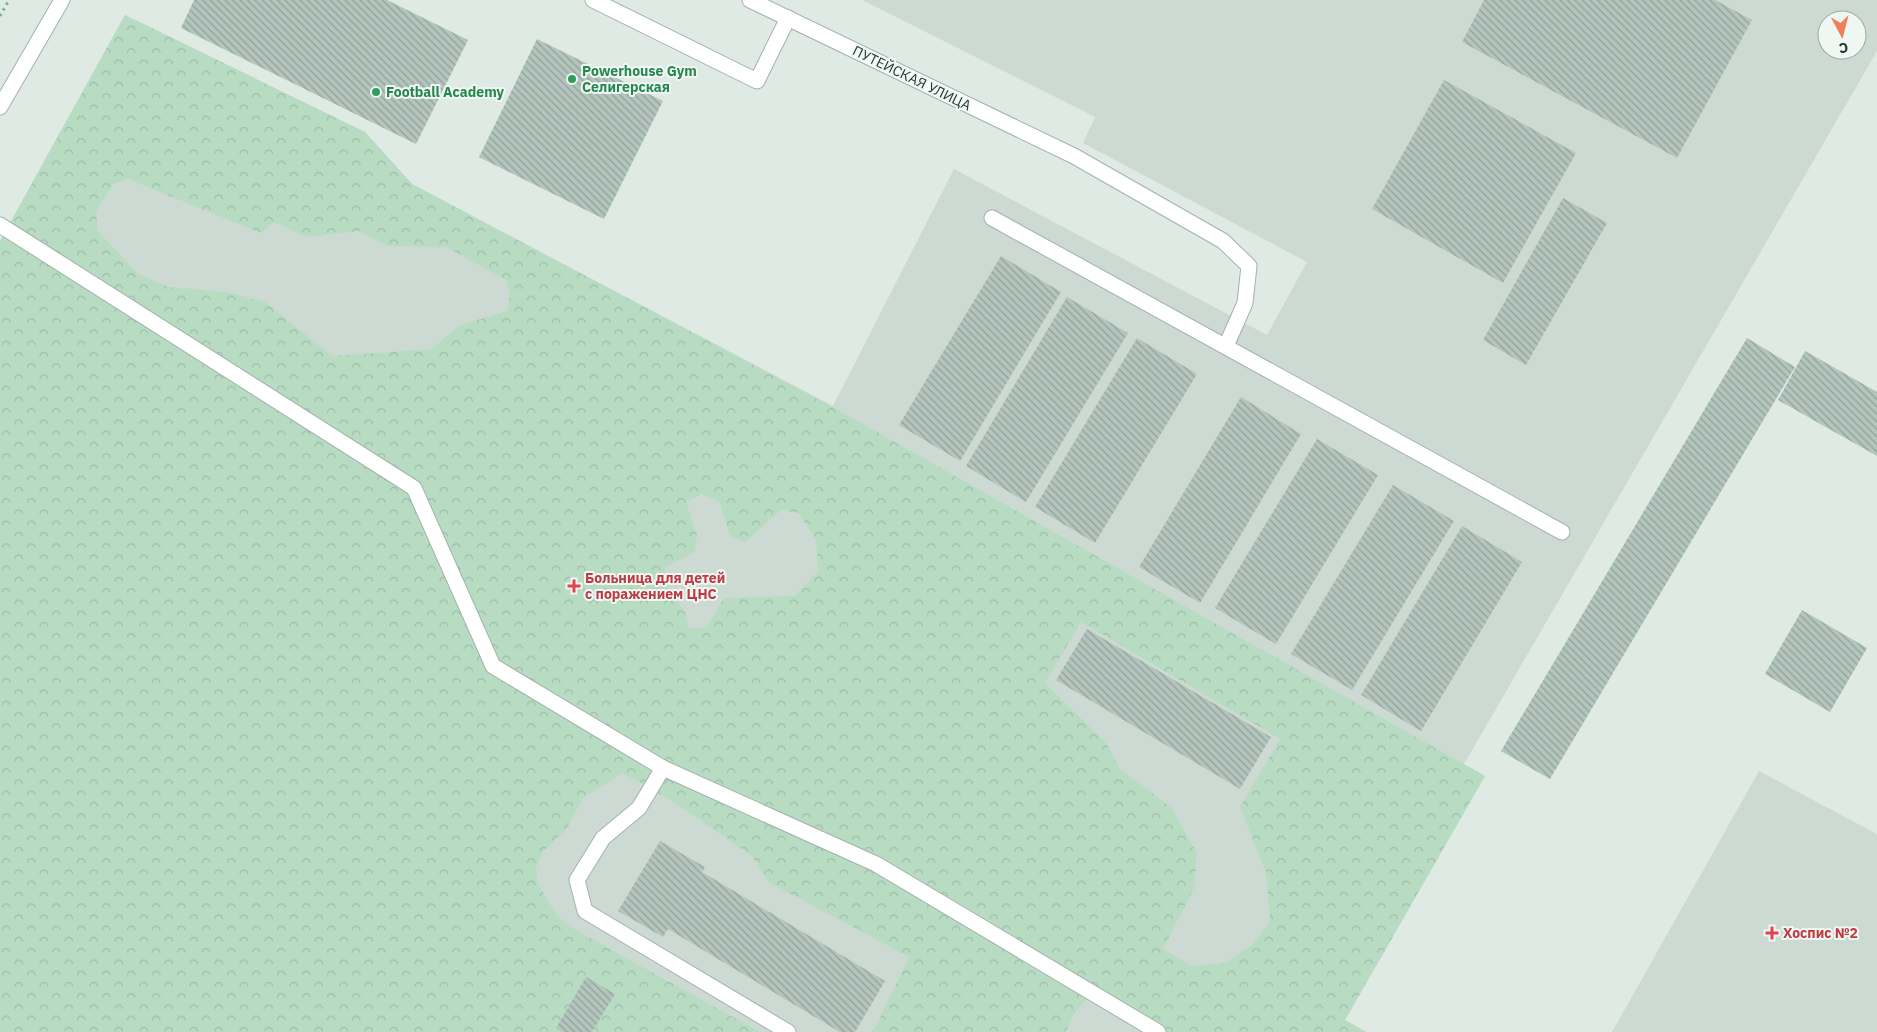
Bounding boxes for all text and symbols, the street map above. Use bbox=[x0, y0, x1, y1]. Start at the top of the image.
north arrow bbox=[1817, 10, 1867, 60]
text: С bbox=[1838, 38, 1849, 57]
street label: ПУТЕЙСКАЯ УЛИЦА bbox=[850, 41, 975, 115]
place label: Powerhouse Gym Селигерская bbox=[582, 62, 697, 96]
marker: Powerhouse Gym Селигерская bbox=[566, 73, 578, 85]
place label: Football Academy bbox=[386, 83, 505, 101]
marker: Football Academy bbox=[370, 86, 382, 98]
place label: Больница для детей с поражением ЦНС bbox=[585, 569, 725, 603]
marker: Больница для детей с поражением ЦНС bbox=[567, 579, 581, 593]
place label: Хоспис №2 bbox=[1783, 924, 1858, 942]
marker: Хоспис №2 bbox=[1765, 926, 1779, 940]

